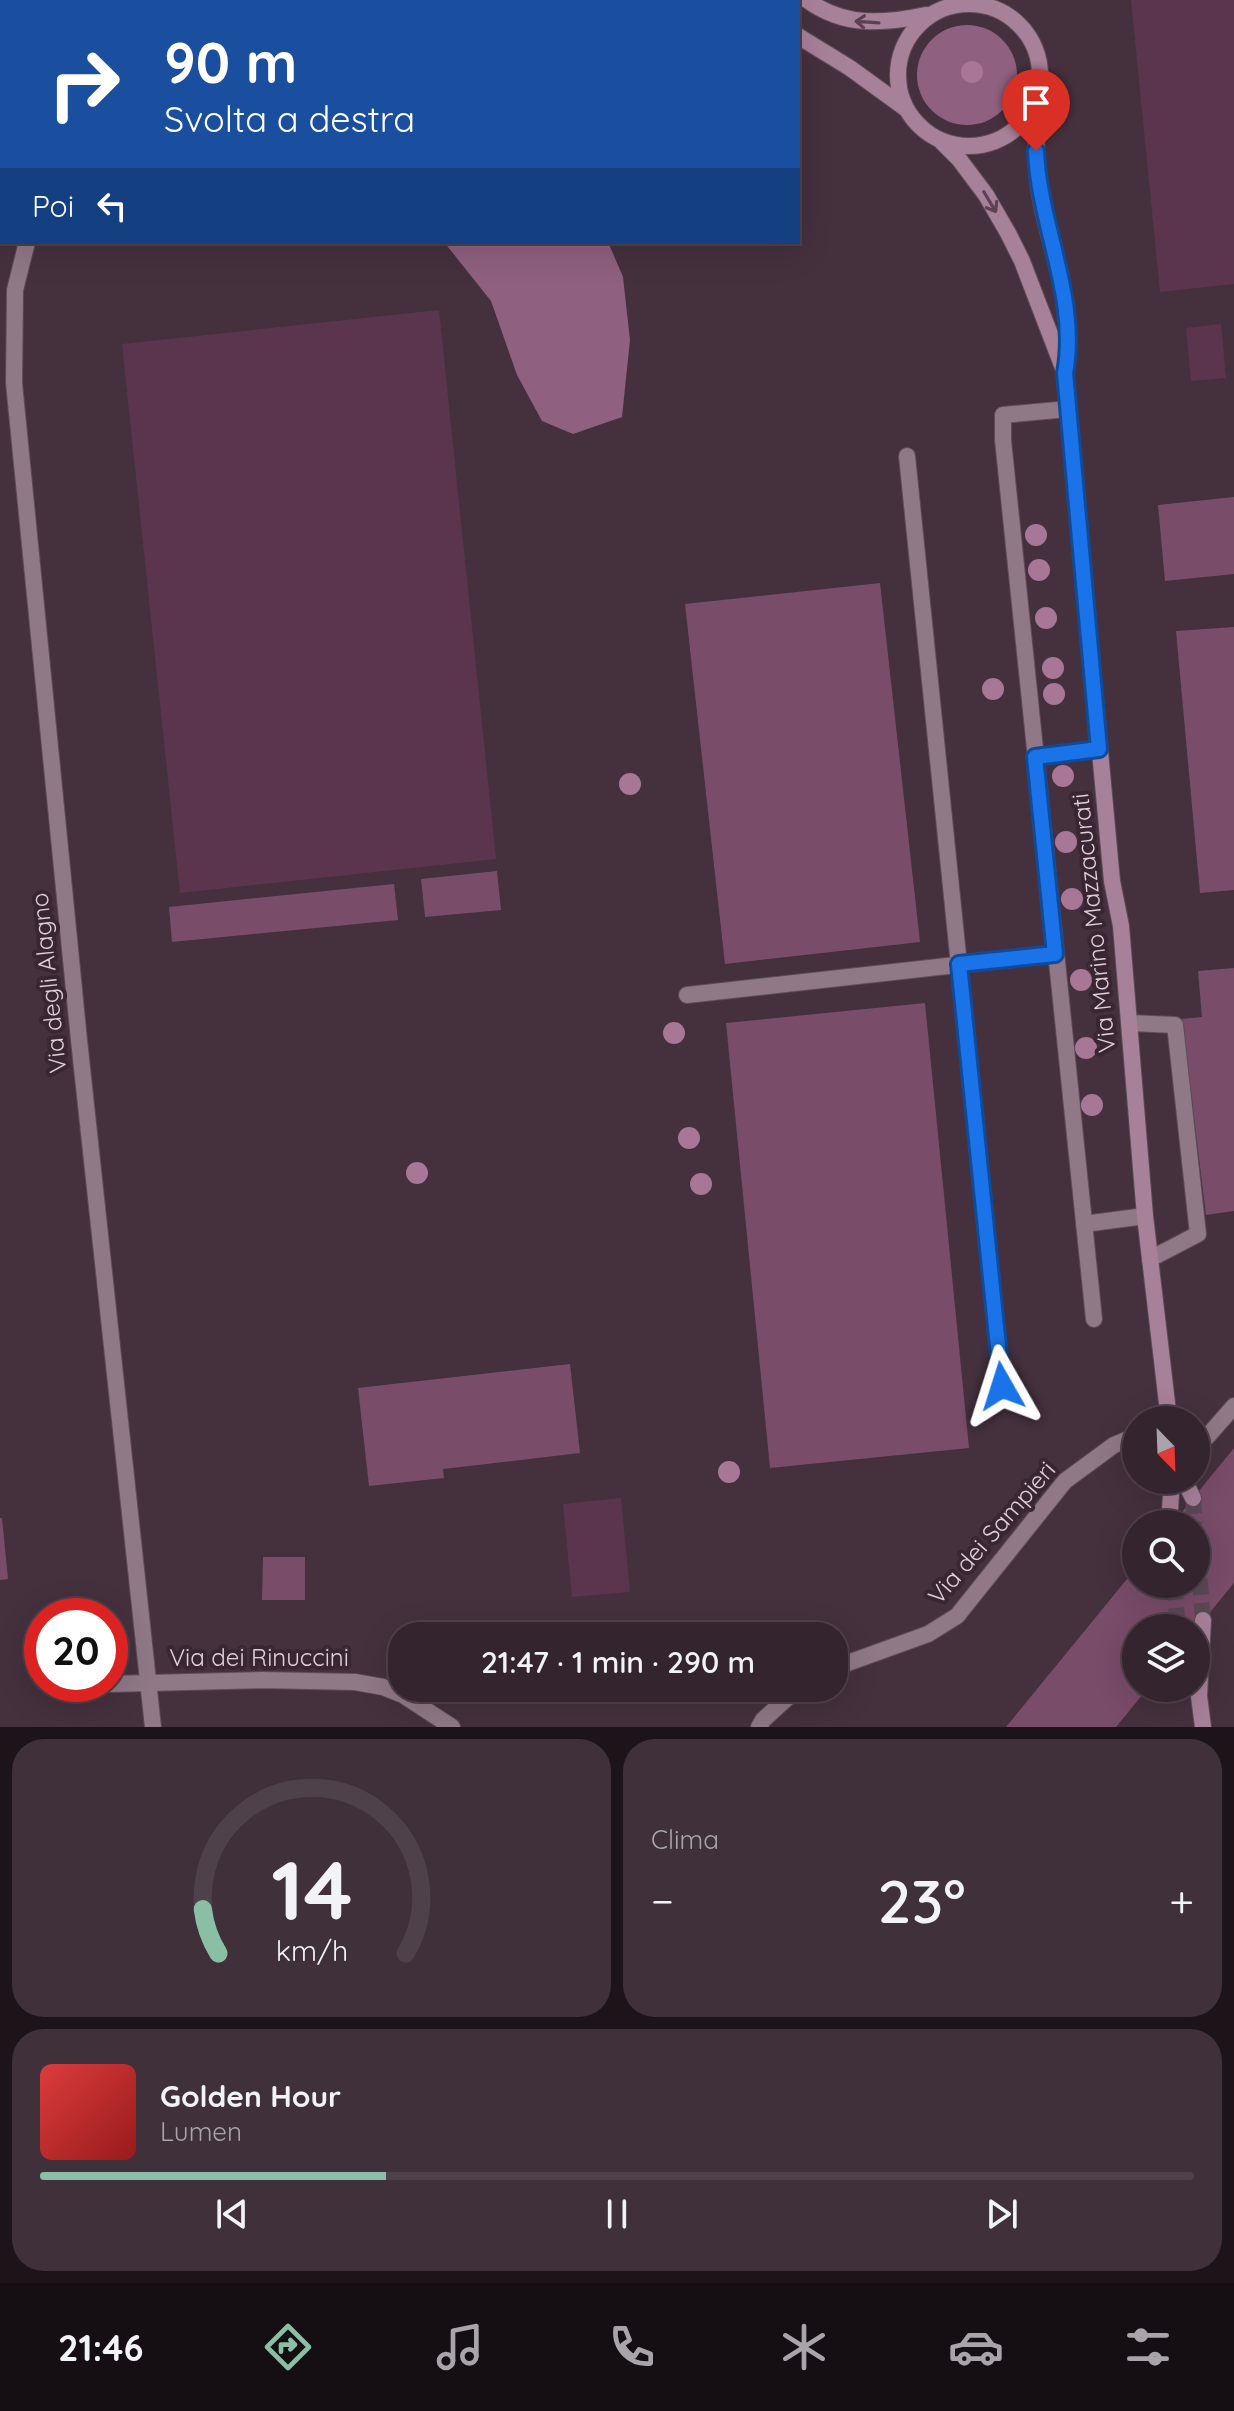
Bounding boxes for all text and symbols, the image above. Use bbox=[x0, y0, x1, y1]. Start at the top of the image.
one-way arrow bbox=[854, 14, 881, 29]
text: 90 m bbox=[164, 27, 298, 97]
icon: right bbox=[32, 32, 136, 136]
pin bbox=[1002, 69, 1070, 151]
icon: arrive bbox=[1014, 81, 1058, 125]
text: Svolta a destra bbox=[164, 96, 415, 141]
icon: left bbox=[90, 184, 134, 228]
text: Poi bbox=[32, 187, 74, 225]
one-way arrow bbox=[983, 190, 999, 213]
street label: Via Marino Mazzacurati bbox=[1064, 792, 1122, 1054]
street label: Via degli Alagno bbox=[24, 891, 72, 1075]
position arrow bbox=[960, 1344, 1044, 1428]
north arrow bbox=[1122, 1406, 1210, 1494]
map controls bbox=[1122, 1406, 1210, 1702]
street label: Via dei Sampieri bbox=[921, 1455, 1061, 1610]
button: search bbox=[1122, 1510, 1210, 1598]
speed limit sign: 20 bbox=[24, 1598, 128, 1702]
button: layers bbox=[1122, 1614, 1210, 1702]
street label: Via dei Rinuccini bbox=[169, 1642, 349, 1672]
text: 21:47 · 1 min · 290 m bbox=[481, 1643, 755, 1681]
text: Clima bbox=[651, 1823, 719, 1856]
text: 14 bbox=[271, 1837, 352, 1941]
text: 23° bbox=[877, 1863, 966, 1938]
text: − bbox=[651, 1873, 674, 1928]
text: + bbox=[1169, 1873, 1194, 1928]
text: km/h bbox=[275, 1932, 348, 1968]
text: Golden Hour bbox=[160, 2077, 341, 2115]
text: Lumen bbox=[160, 2115, 242, 2148]
icon: previous bbox=[210, 2192, 254, 2236]
icon: pause bbox=[595, 2192, 639, 2236]
icon: next bbox=[980, 2192, 1024, 2236]
icon: directions bbox=[260, 2319, 316, 2375]
icon: music bbox=[432, 2319, 488, 2375]
icon: phone bbox=[604, 2319, 660, 2375]
icon: climate bbox=[776, 2319, 832, 2375]
icon: car bbox=[948, 2319, 1004, 2375]
icon: filters bbox=[1120, 2319, 1176, 2375]
text: 21:46 bbox=[58, 2325, 143, 2370]

